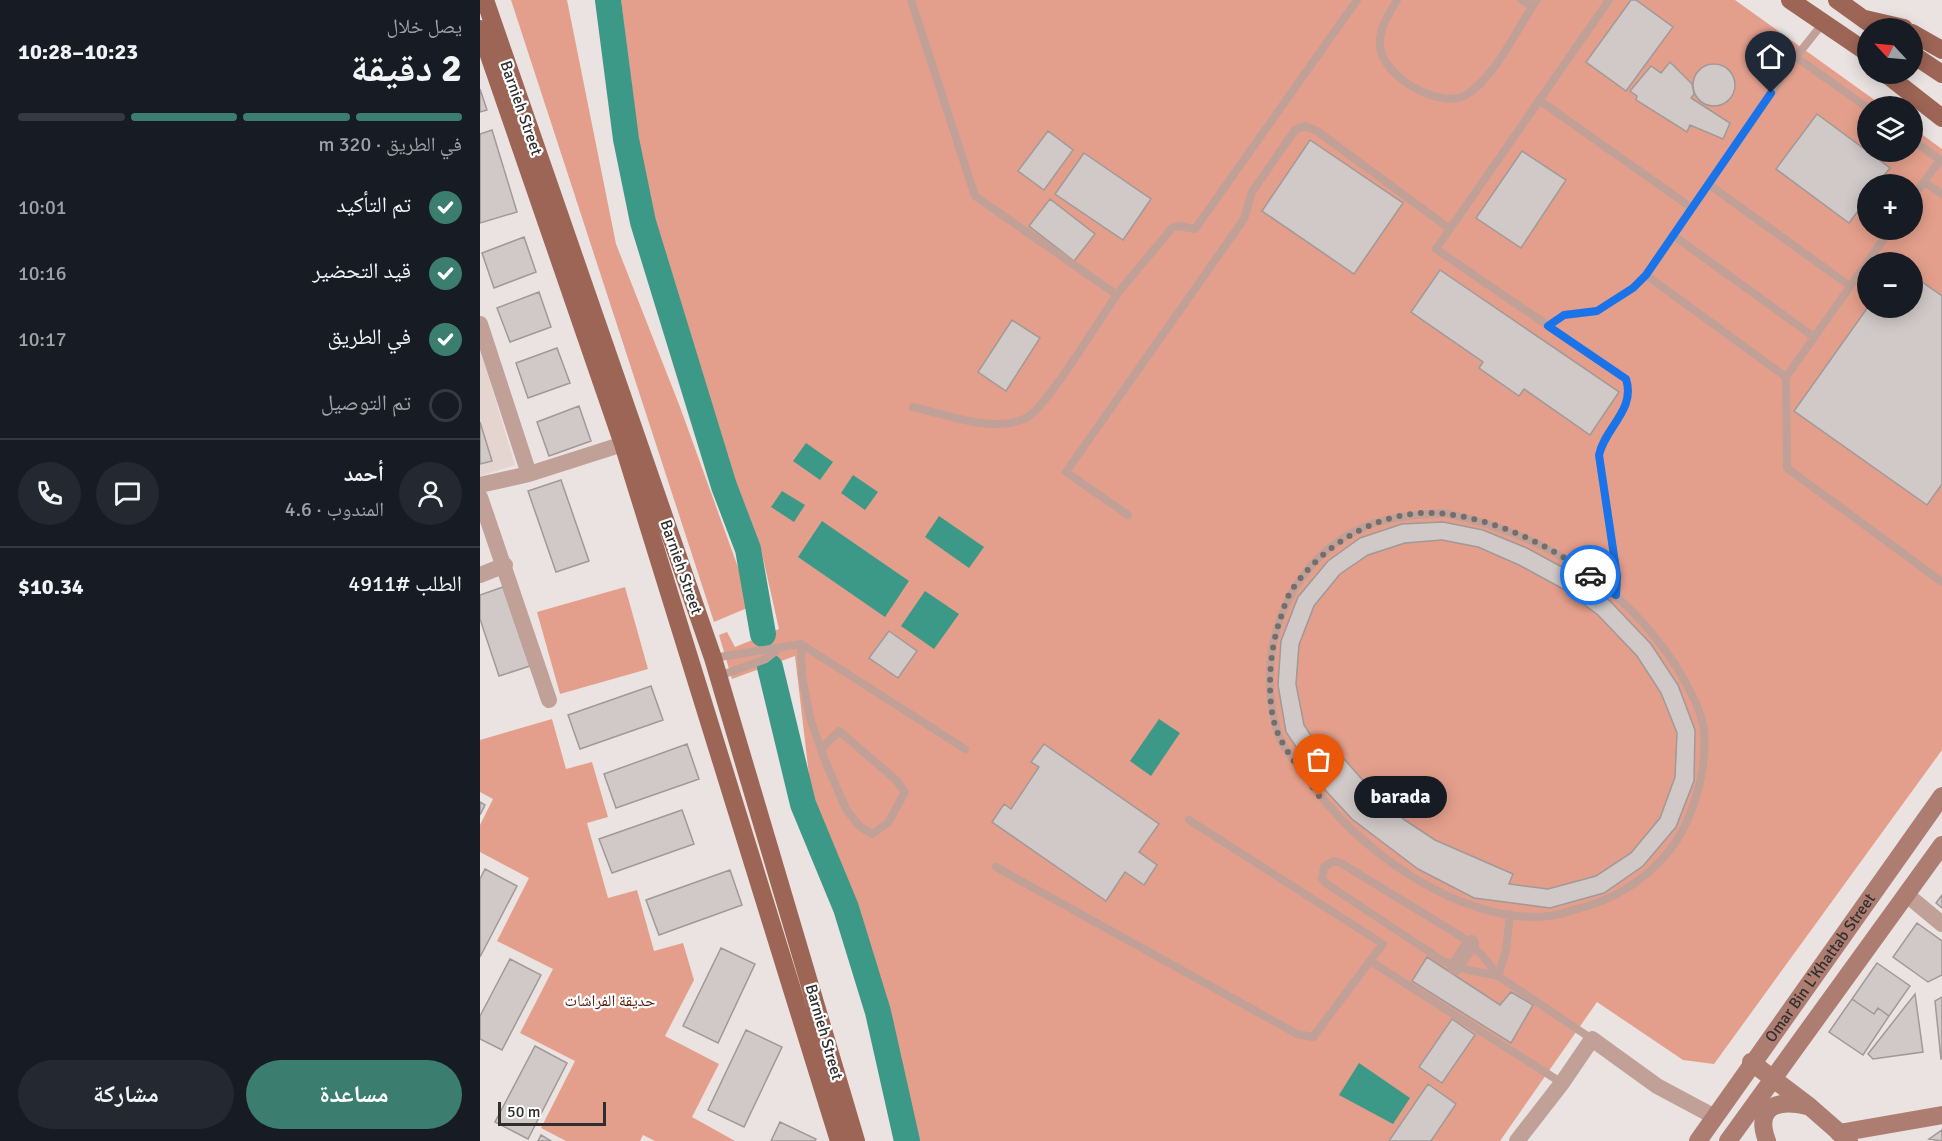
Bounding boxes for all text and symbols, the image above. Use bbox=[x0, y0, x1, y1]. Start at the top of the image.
text: يصل خلال bbox=[387, 14, 462, 39]
north arrow bbox=[1857, 18, 1923, 84]
map controls bbox=[1857, 18, 1923, 318]
pin bbox=[1745, 31, 1796, 93]
text: 10:23–10:28 bbox=[18, 38, 138, 65]
icon: home bbox=[1754, 40, 1787, 73]
text: 2 دقيقة bbox=[350, 44, 462, 92]
street label: Barnieh Street bbox=[495, 58, 547, 158]
button: layers bbox=[1857, 96, 1923, 162]
text: في الطريق · 320 m bbox=[318, 132, 462, 157]
button: + bbox=[1857, 174, 1923, 240]
text: تم التأكيد bbox=[336, 191, 411, 218]
icon: check bbox=[429, 191, 462, 224]
text: 10:01 bbox=[18, 195, 67, 220]
button: − bbox=[1857, 252, 1923, 318]
text: قيد التحضير bbox=[312, 257, 411, 284]
icon: check bbox=[429, 257, 462, 290]
text: 10:16 bbox=[18, 261, 67, 286]
text: في الطريق bbox=[328, 323, 411, 350]
icon: check bbox=[429, 323, 462, 356]
text: 10:17 bbox=[18, 327, 67, 352]
text: تم التوصيل bbox=[321, 389, 411, 416]
text: أحمد bbox=[344, 460, 384, 487]
button: phone bbox=[18, 462, 81, 525]
button: chat bbox=[96, 462, 159, 525]
button: person bbox=[399, 462, 462, 525]
text: المندوب · 4.6 bbox=[285, 497, 384, 522]
street label: Barnieh Street bbox=[655, 517, 707, 617]
courier bbox=[1560, 545, 1620, 605]
icon: car bbox=[1574, 559, 1607, 592]
text: الطلب #4911 bbox=[348, 570, 462, 597]
text: $10.34 bbox=[18, 573, 84, 600]
pin bbox=[1293, 734, 1344, 796]
icon: bag bbox=[1302, 743, 1335, 776]
callout: barada bbox=[1355, 775, 1448, 817]
text: barada bbox=[1371, 784, 1430, 809]
street label: Omar Bin L'Khattab Street bbox=[1761, 889, 1880, 1046]
street label: Barnieh Street bbox=[801, 982, 847, 1083]
park label: حديقة الفراشات bbox=[565, 991, 655, 1011]
button: مشاركة bbox=[18, 1060, 234, 1129]
button: مساعدة bbox=[246, 1060, 462, 1129]
scale bar bbox=[498, 1099, 606, 1126]
text: 50 m bbox=[507, 1102, 541, 1122]

